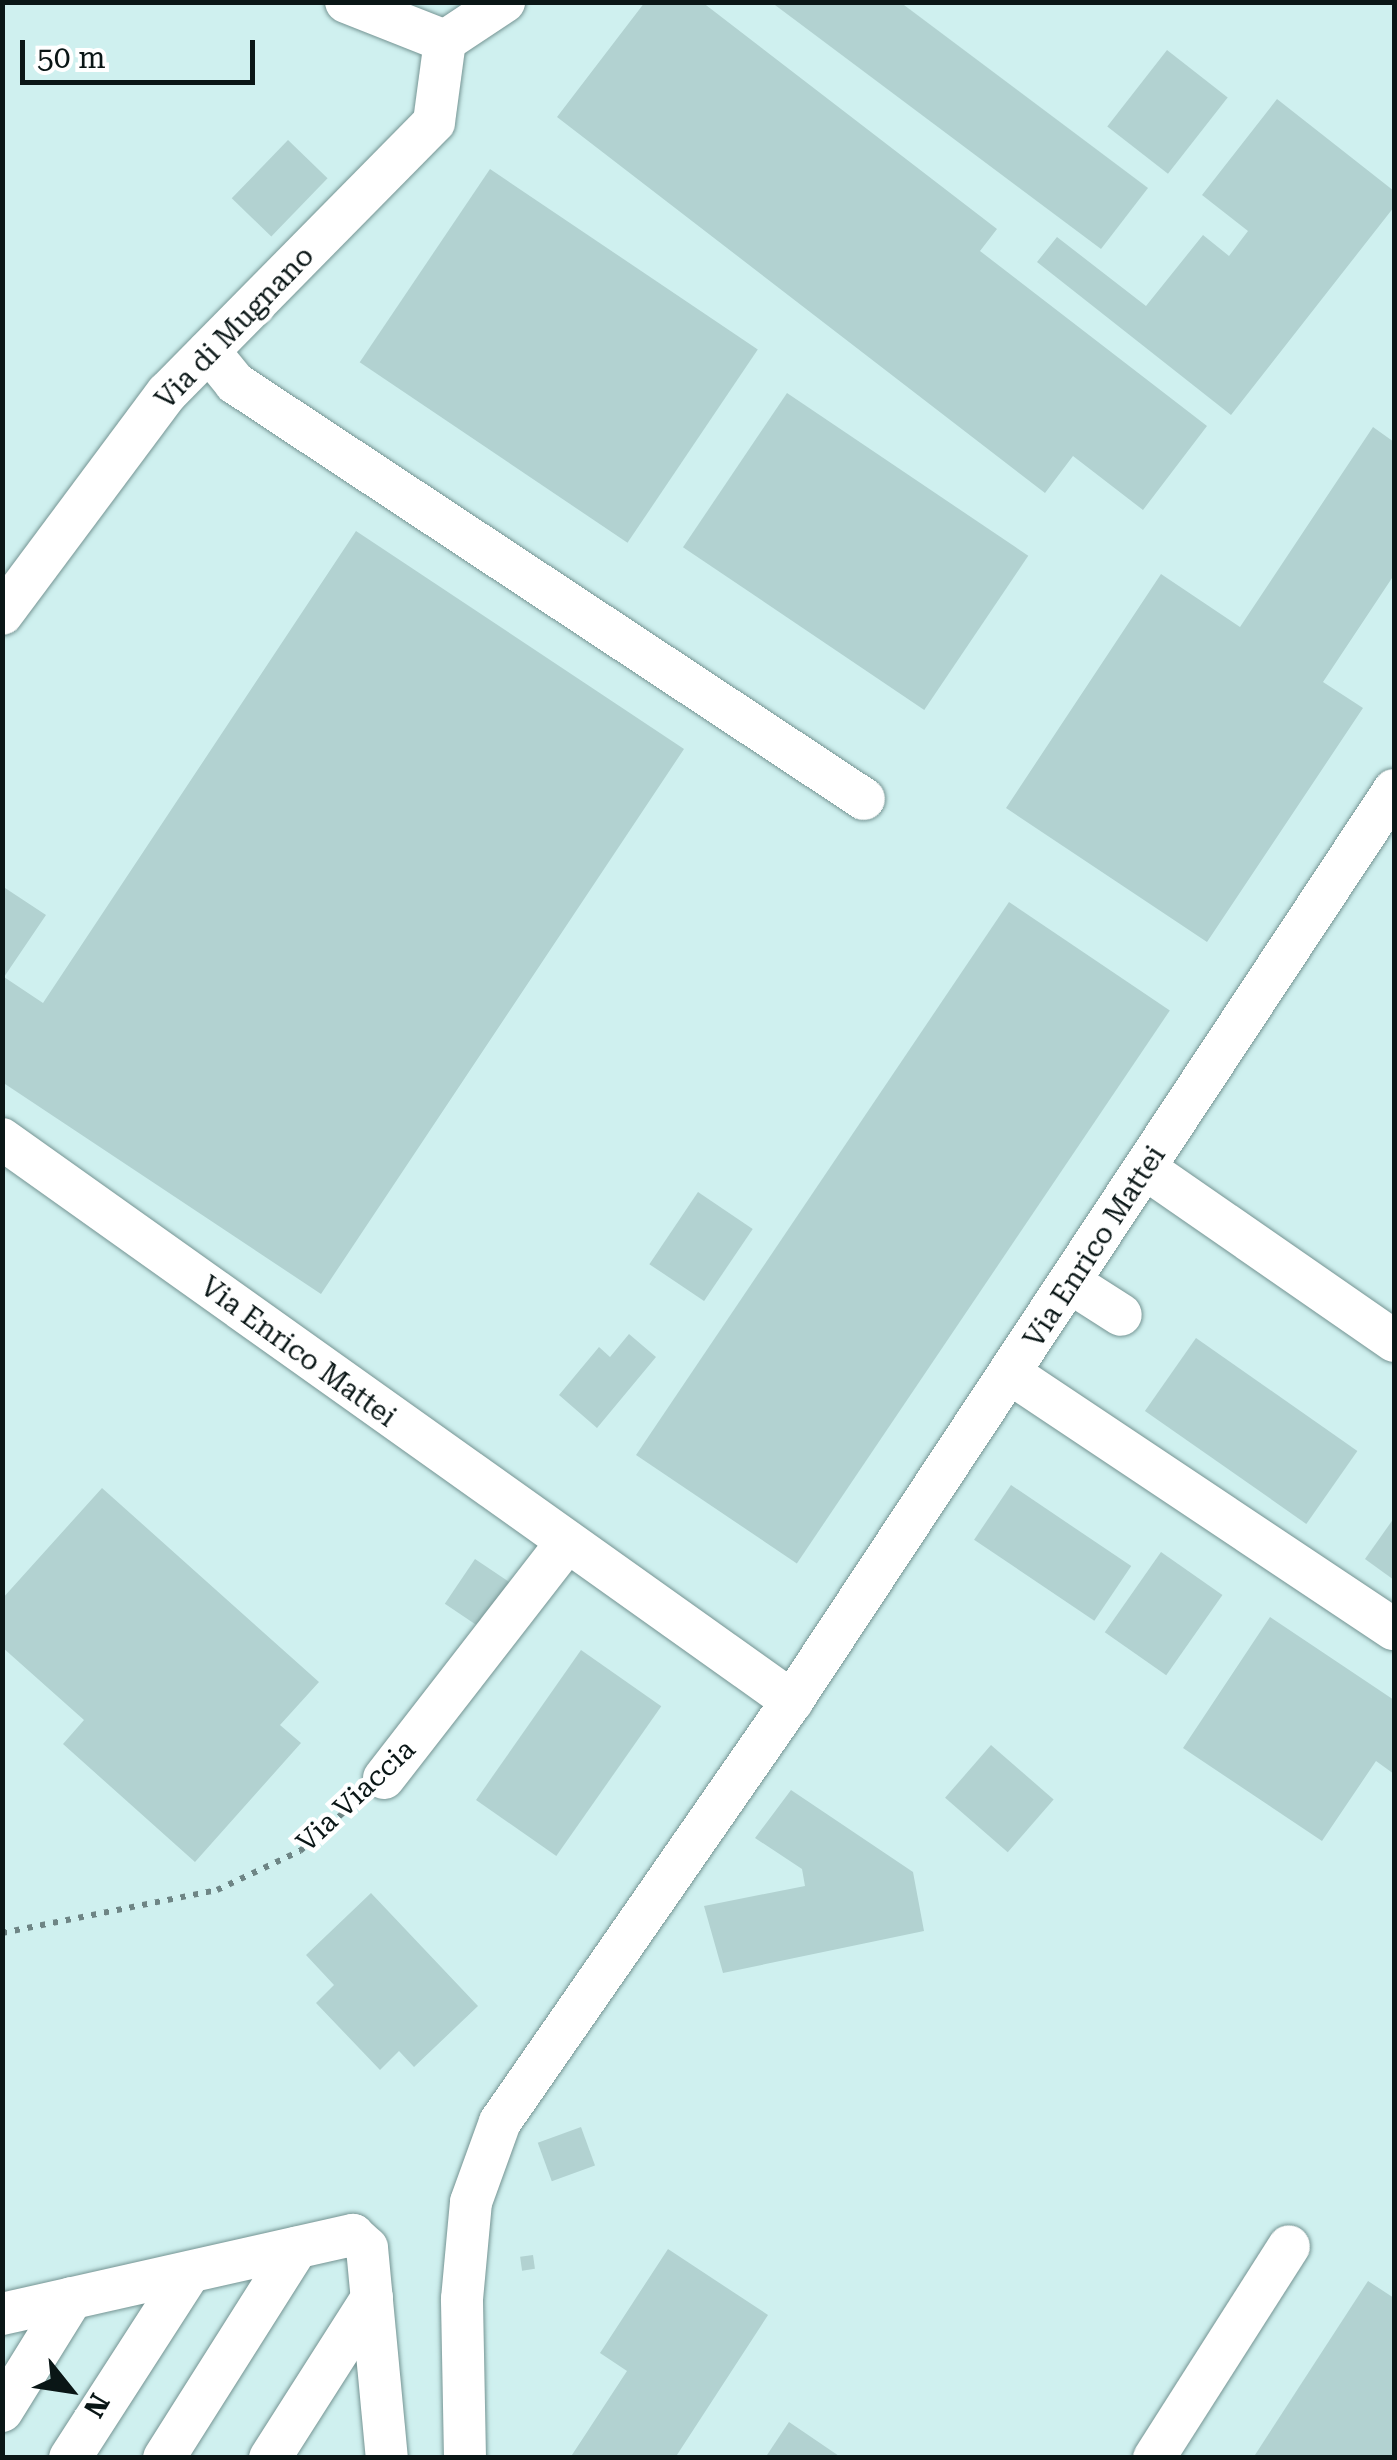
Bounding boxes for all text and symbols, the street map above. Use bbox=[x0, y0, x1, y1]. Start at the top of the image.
scale bar bbox=[25, 20, 260, 82]
text: 50 m bbox=[37, 40, 106, 75]
street label: Via di Mugnano bbox=[149, 240, 321, 416]
street label: Via Enrico Mattei bbox=[1017, 1140, 1173, 1354]
street label: Via Enrico Mattei bbox=[194, 1270, 402, 1434]
street label: Via Viaccia bbox=[290, 1733, 422, 1859]
north arrow bbox=[20, 2340, 120, 2440]
text: N bbox=[77, 2388, 116, 2423]

